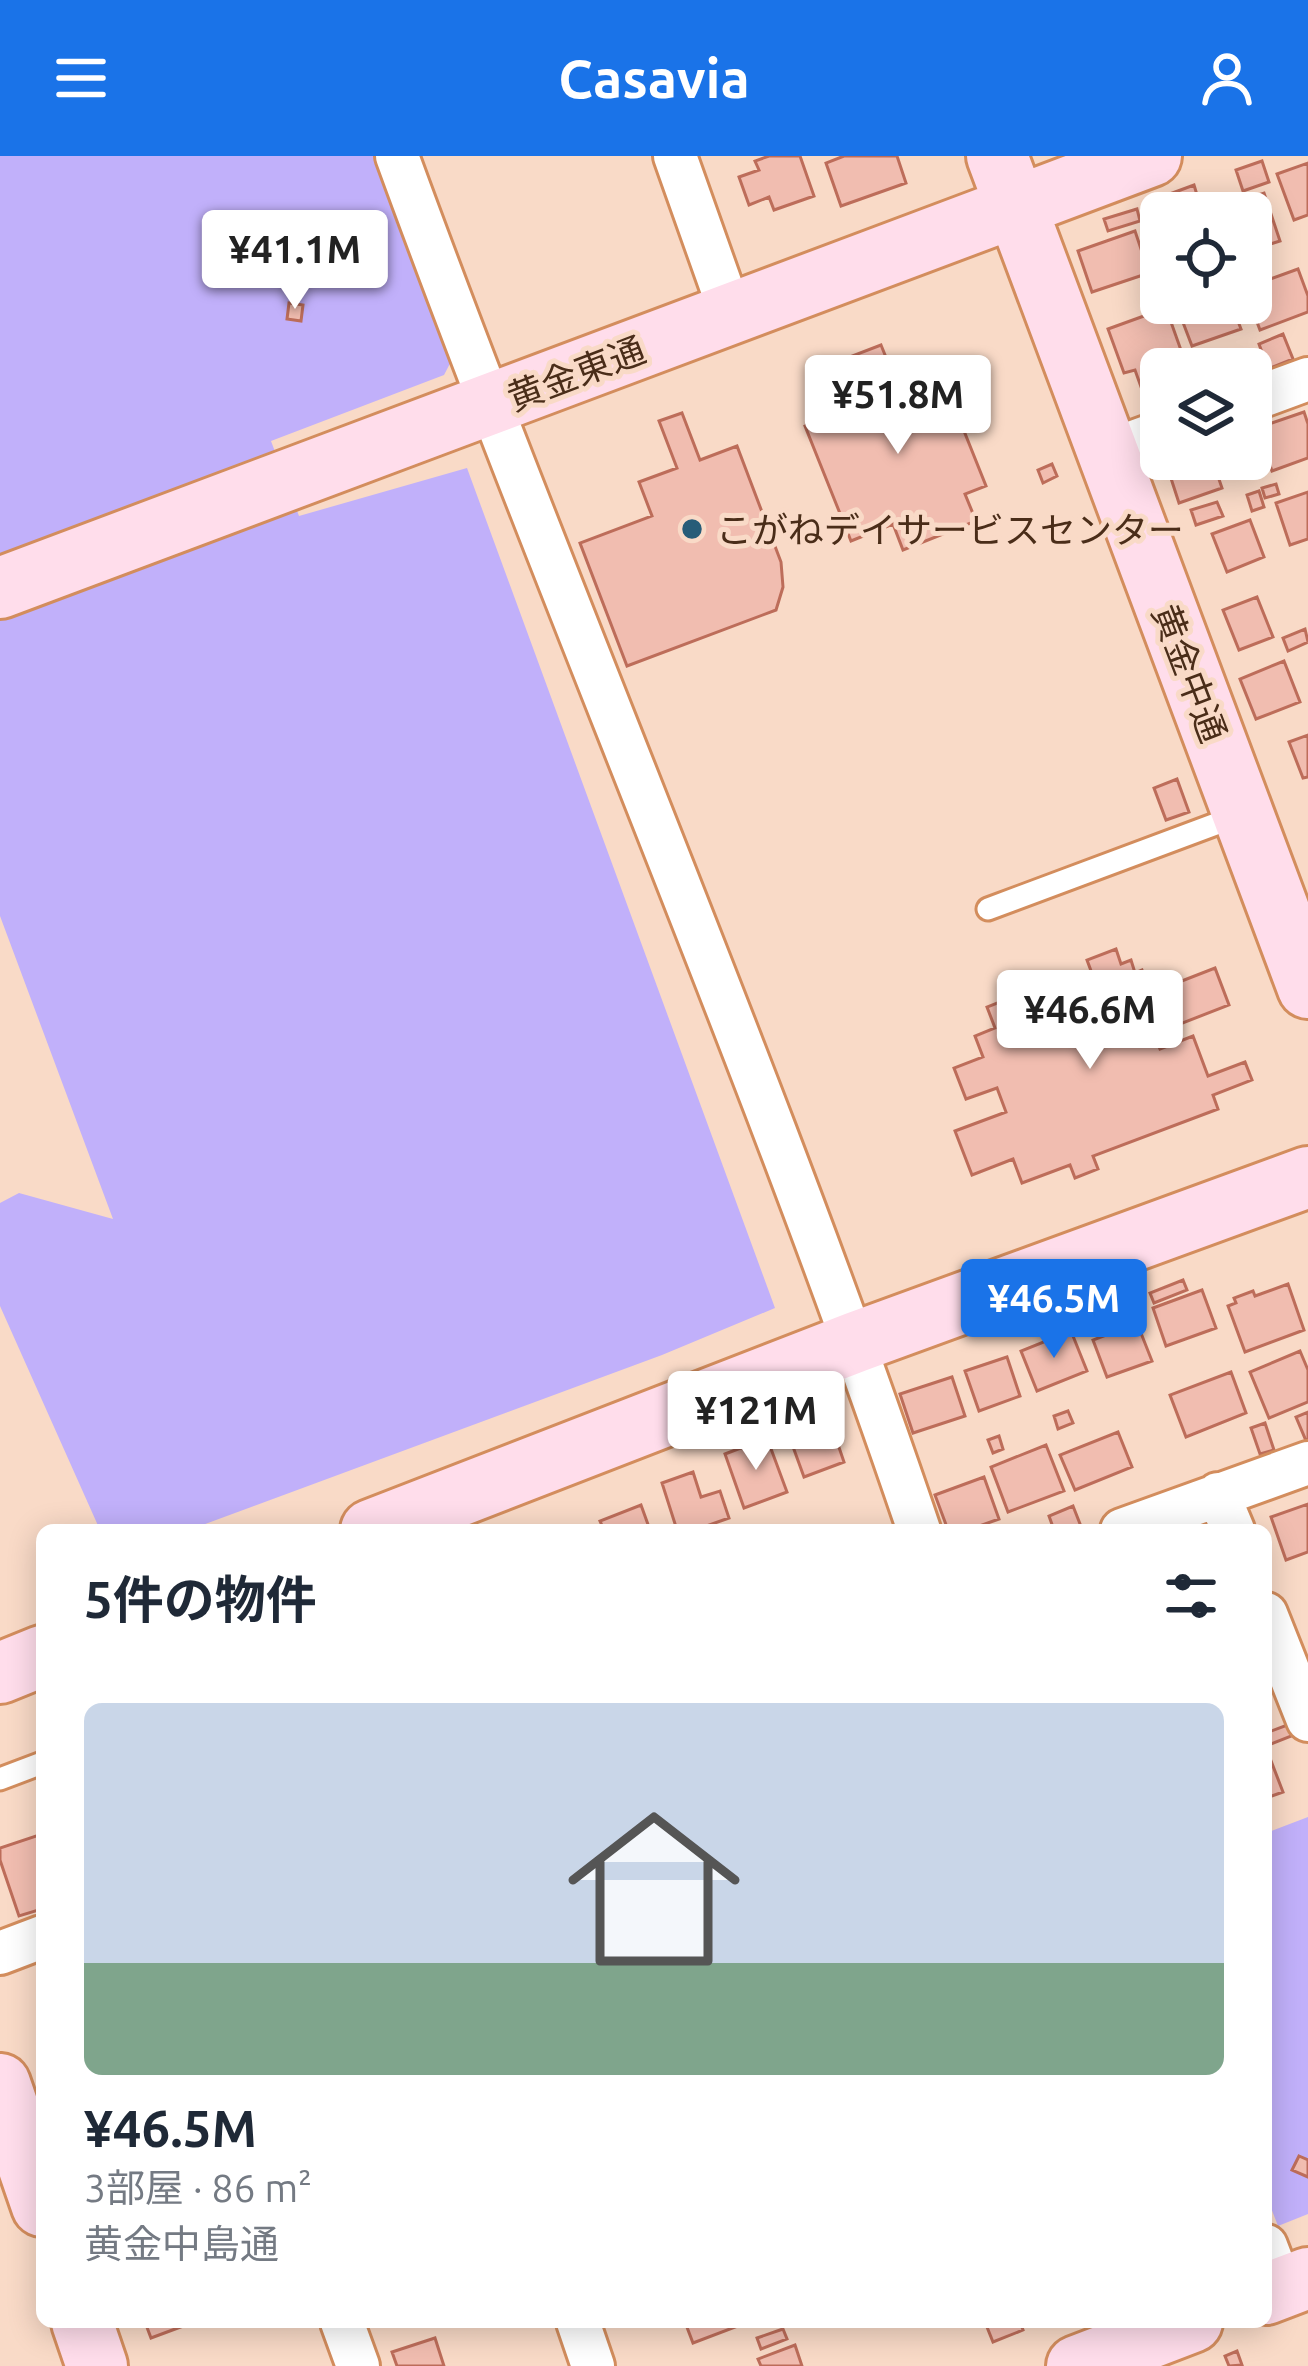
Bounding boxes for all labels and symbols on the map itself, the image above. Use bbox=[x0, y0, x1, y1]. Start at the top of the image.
pin: ¥41.1M bbox=[197, 210, 393, 312]
street label: 黄金東通 bbox=[501, 328, 651, 418]
pin: ¥51.8M bbox=[800, 355, 996, 457]
place label: こがねデイサービスセンター bbox=[716, 509, 1184, 550]
marker: こがねデイサービスセンター bbox=[679, 516, 705, 542]
street label: 黄金中通 bbox=[1145, 598, 1235, 748]
pin: ¥46.6M bbox=[992, 970, 1188, 1072]
pin: ¥46.5M bbox=[956, 1259, 1152, 1361]
pin: ¥121M bbox=[672, 1371, 840, 1473]

